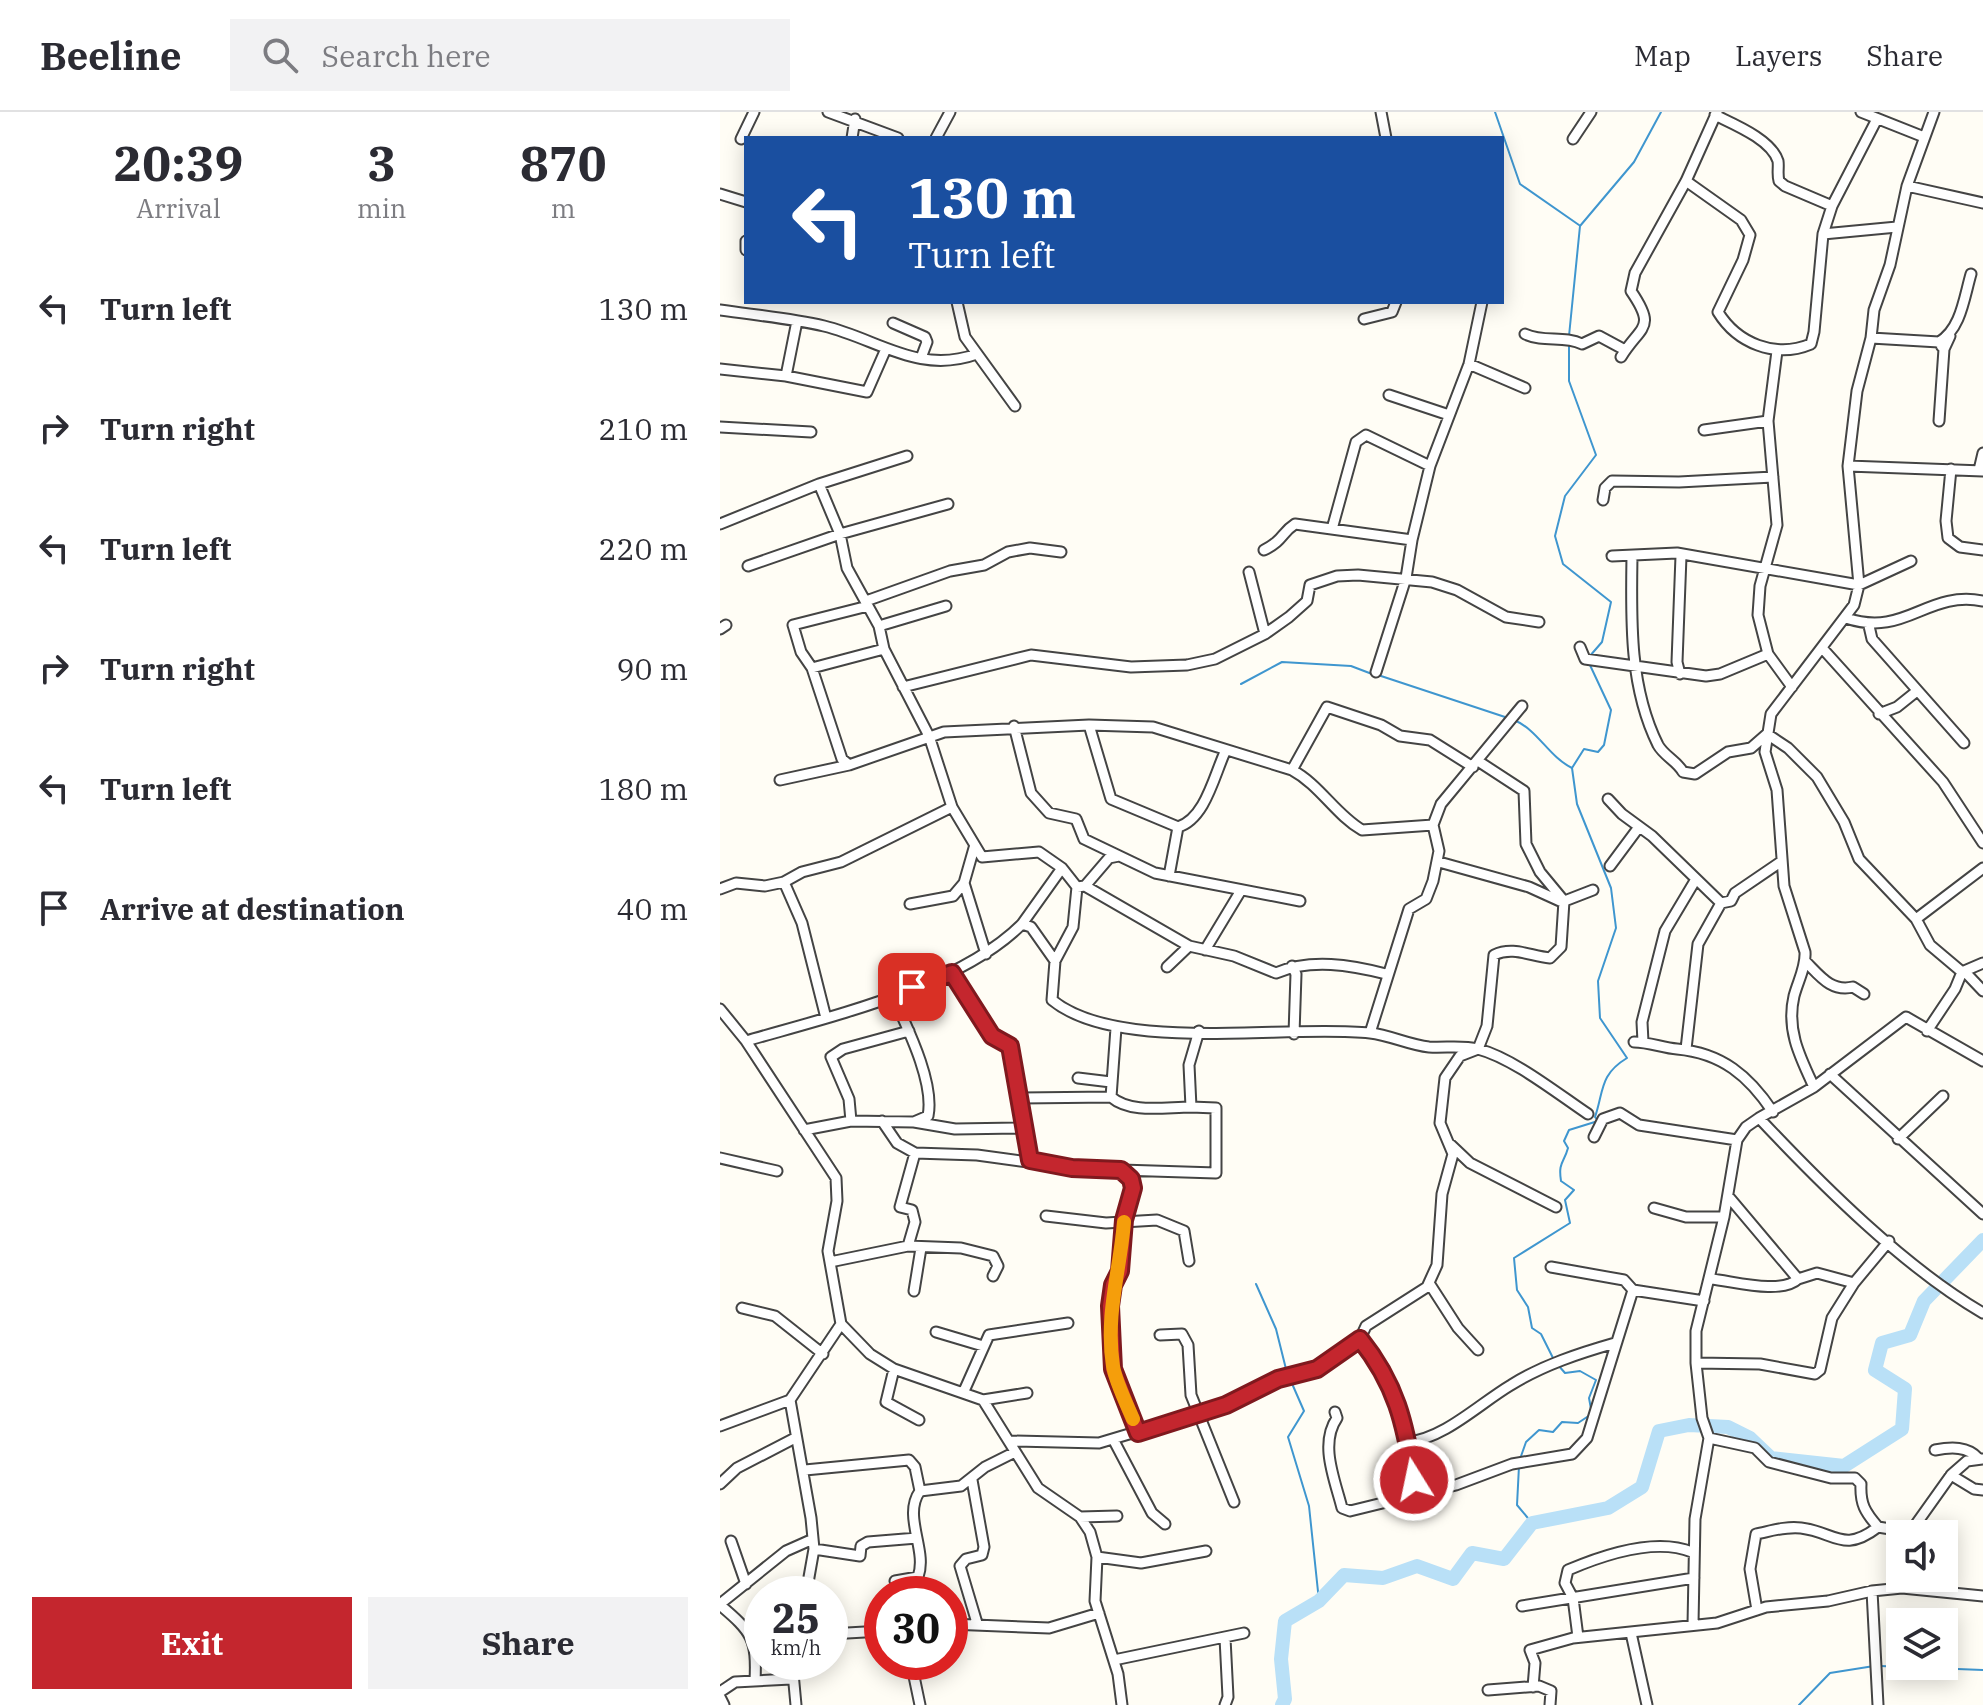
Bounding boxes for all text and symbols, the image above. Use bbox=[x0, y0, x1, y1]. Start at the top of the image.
search box bbox=[230, 19, 790, 91]
text: Beeline bbox=[40, 31, 182, 80]
icon: search bbox=[258, 33, 302, 77]
text: Search here bbox=[322, 36, 491, 75]
text: Map bbox=[1634, 37, 1691, 74]
text: Layers bbox=[1735, 37, 1822, 74]
text: Share bbox=[1866, 37, 1943, 74]
text: 20:39 bbox=[114, 132, 243, 194]
text: 3 bbox=[367, 132, 396, 194]
text: 870 bbox=[520, 132, 606, 194]
text: 130 m bbox=[908, 161, 1076, 233]
icon: left bbox=[776, 168, 880, 272]
text: Arrival bbox=[136, 191, 221, 225]
text: min bbox=[357, 191, 406, 225]
text: m bbox=[551, 191, 576, 225]
text: Turn left bbox=[908, 231, 1055, 278]
icon: left bbox=[32, 286, 76, 330]
text: Turn left bbox=[100, 289, 232, 328]
text: 130 m bbox=[598, 289, 688, 328]
icon: right bbox=[32, 406, 76, 450]
text: Turn right bbox=[100, 409, 255, 448]
text: 210 m bbox=[598, 409, 688, 448]
icon: left bbox=[32, 526, 76, 570]
text: Turn left bbox=[100, 529, 232, 568]
text: 220 m bbox=[598, 529, 688, 568]
icon: right bbox=[32, 646, 76, 690]
text: Turn right bbox=[100, 649, 255, 688]
text: 90 m bbox=[616, 649, 688, 688]
icon: left bbox=[32, 766, 76, 810]
text: Turn left bbox=[100, 769, 232, 808]
text: 180 m bbox=[598, 769, 688, 808]
icon: arrive bbox=[32, 886, 76, 930]
text: Arrive at destination bbox=[100, 889, 405, 928]
text: 40 m bbox=[616, 889, 688, 928]
pin bbox=[878, 953, 946, 1021]
icon: arrive bbox=[890, 965, 934, 1009]
position arrow bbox=[1372, 1438, 1456, 1522]
map controls bbox=[1886, 1520, 1958, 1680]
button: sound bbox=[1886, 1520, 1958, 1592]
speed limit sign: 30 bbox=[864, 1576, 968, 1680]
text: 25 bbox=[772, 1592, 820, 1644]
button: Exit bbox=[32, 1597, 352, 1689]
button: Share bbox=[368, 1597, 688, 1689]
button: layers bbox=[1886, 1608, 1958, 1680]
text: km/h bbox=[771, 1634, 821, 1661]

